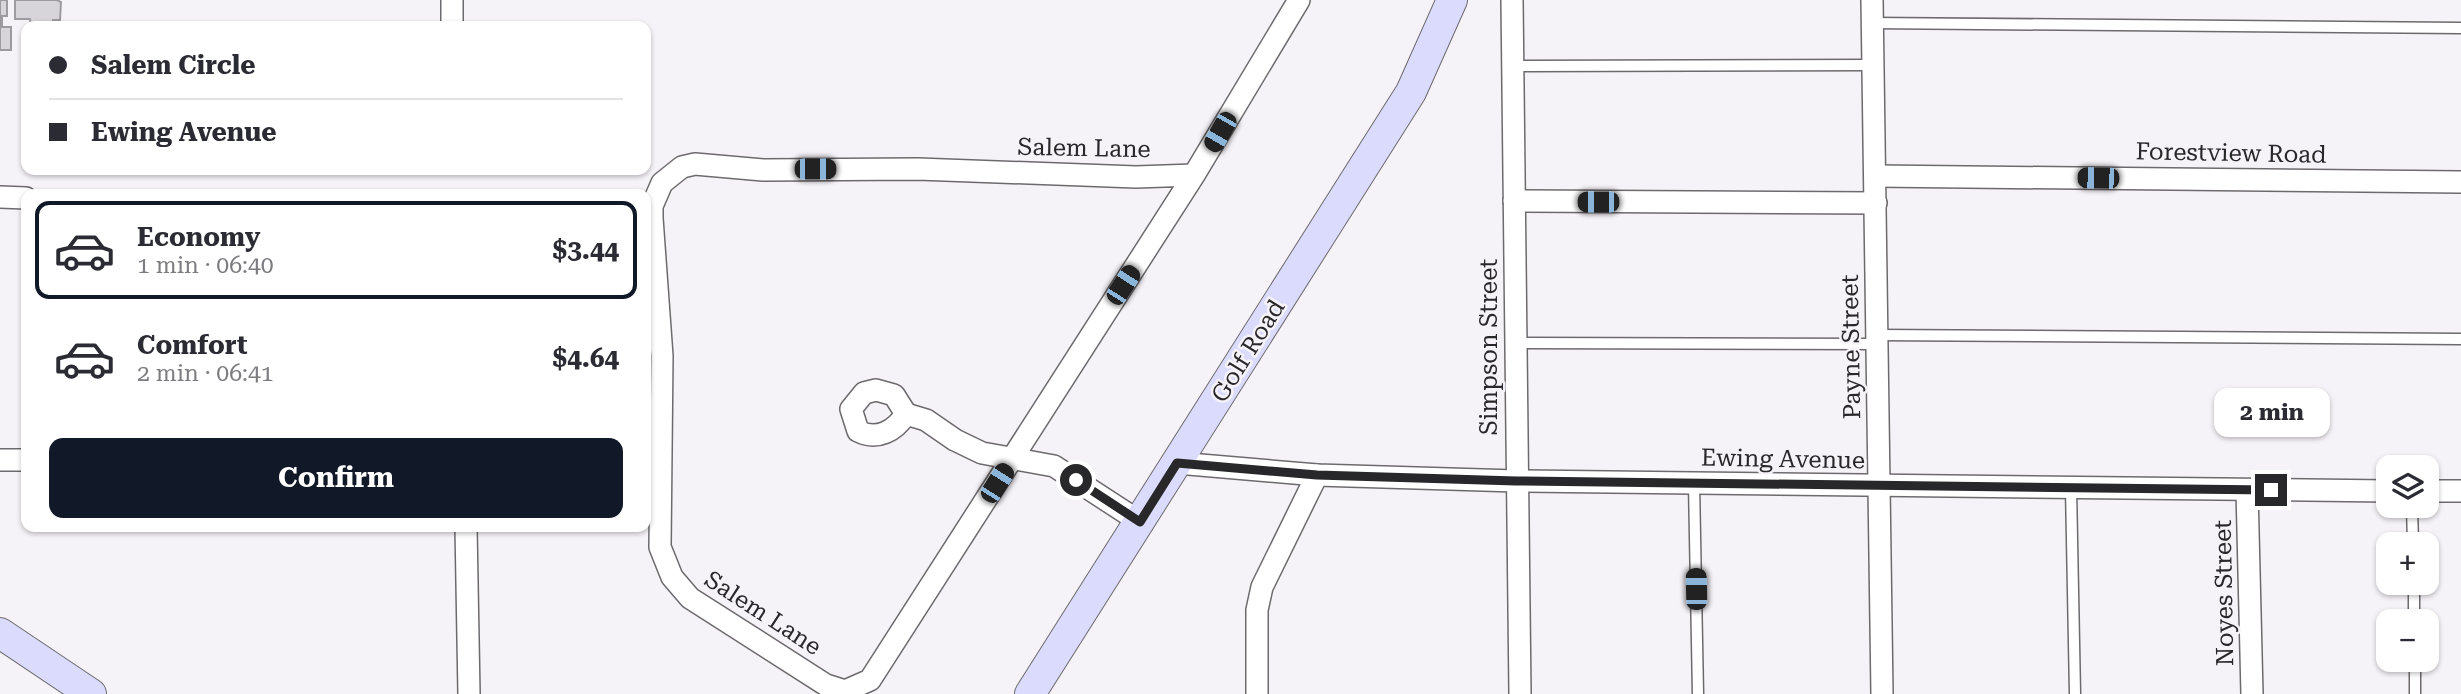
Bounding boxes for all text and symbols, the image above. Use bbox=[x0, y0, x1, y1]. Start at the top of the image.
text: Salem Circle bbox=[91, 50, 256, 80]
car bbox=[1201, 109, 1240, 155]
text: Ewing Avenue bbox=[91, 117, 277, 147]
street label: Salem Lane bbox=[1017, 133, 1151, 163]
street label: Forestview Road bbox=[2135, 137, 2327, 169]
car bbox=[795, 159, 837, 180]
car bbox=[2077, 167, 2120, 189]
car bbox=[1578, 192, 1620, 213]
icon: car bbox=[53, 219, 116, 282]
text: Economy bbox=[137, 222, 260, 252]
text: $3.44 bbox=[553, 235, 619, 265]
text: 1 min · 06:40 bbox=[137, 252, 274, 279]
street label: Simpson Street bbox=[1475, 259, 1503, 435]
car bbox=[1103, 262, 1144, 308]
street label: Payne Street bbox=[1836, 274, 1866, 420]
street label: Golf Road bbox=[1205, 295, 1291, 407]
icon: car bbox=[53, 327, 116, 390]
text: Comfort bbox=[137, 330, 247, 360]
text: $4.64 bbox=[553, 343, 619, 373]
text: 2 min · 06:41 bbox=[137, 360, 274, 387]
callout: 2 min bbox=[2213, 388, 2329, 438]
text: 2 min bbox=[2240, 399, 2304, 426]
button: Confirm bbox=[49, 438, 623, 518]
street label: Ewing Avenue bbox=[1701, 444, 1865, 474]
map controls bbox=[2376, 455, 2439, 672]
button: layers bbox=[2376, 455, 2439, 518]
car bbox=[977, 460, 1018, 506]
route start bbox=[1060, 464, 1092, 496]
route end bbox=[2255, 474, 2287, 506]
street label: Noyes Street bbox=[2209, 520, 2239, 666]
button: + bbox=[2376, 532, 2439, 595]
street label: Salem Lane bbox=[699, 565, 827, 661]
car bbox=[1686, 568, 1707, 610]
button: − bbox=[2376, 609, 2439, 672]

